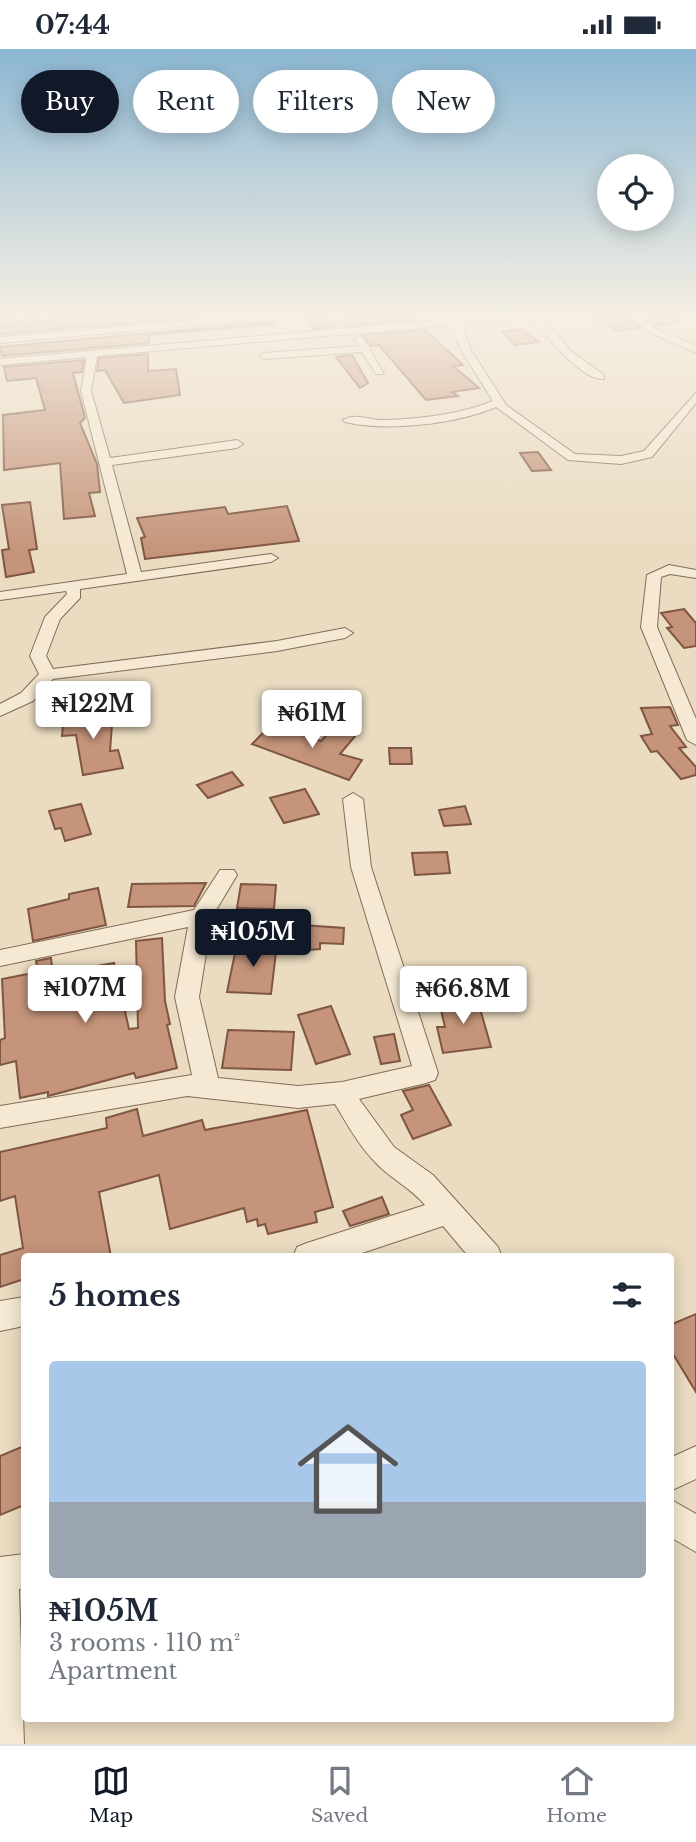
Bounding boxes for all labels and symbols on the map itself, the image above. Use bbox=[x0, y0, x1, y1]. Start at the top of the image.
pin: ₦122M bbox=[44, 681, 142, 741]
pin: ₦61M bbox=[271, 691, 353, 750]
pin: ₦105M bbox=[204, 909, 302, 969]
pin: ₦107M bbox=[36, 965, 134, 1025]
pin: ₦66.8M bbox=[406, 967, 520, 1026]

